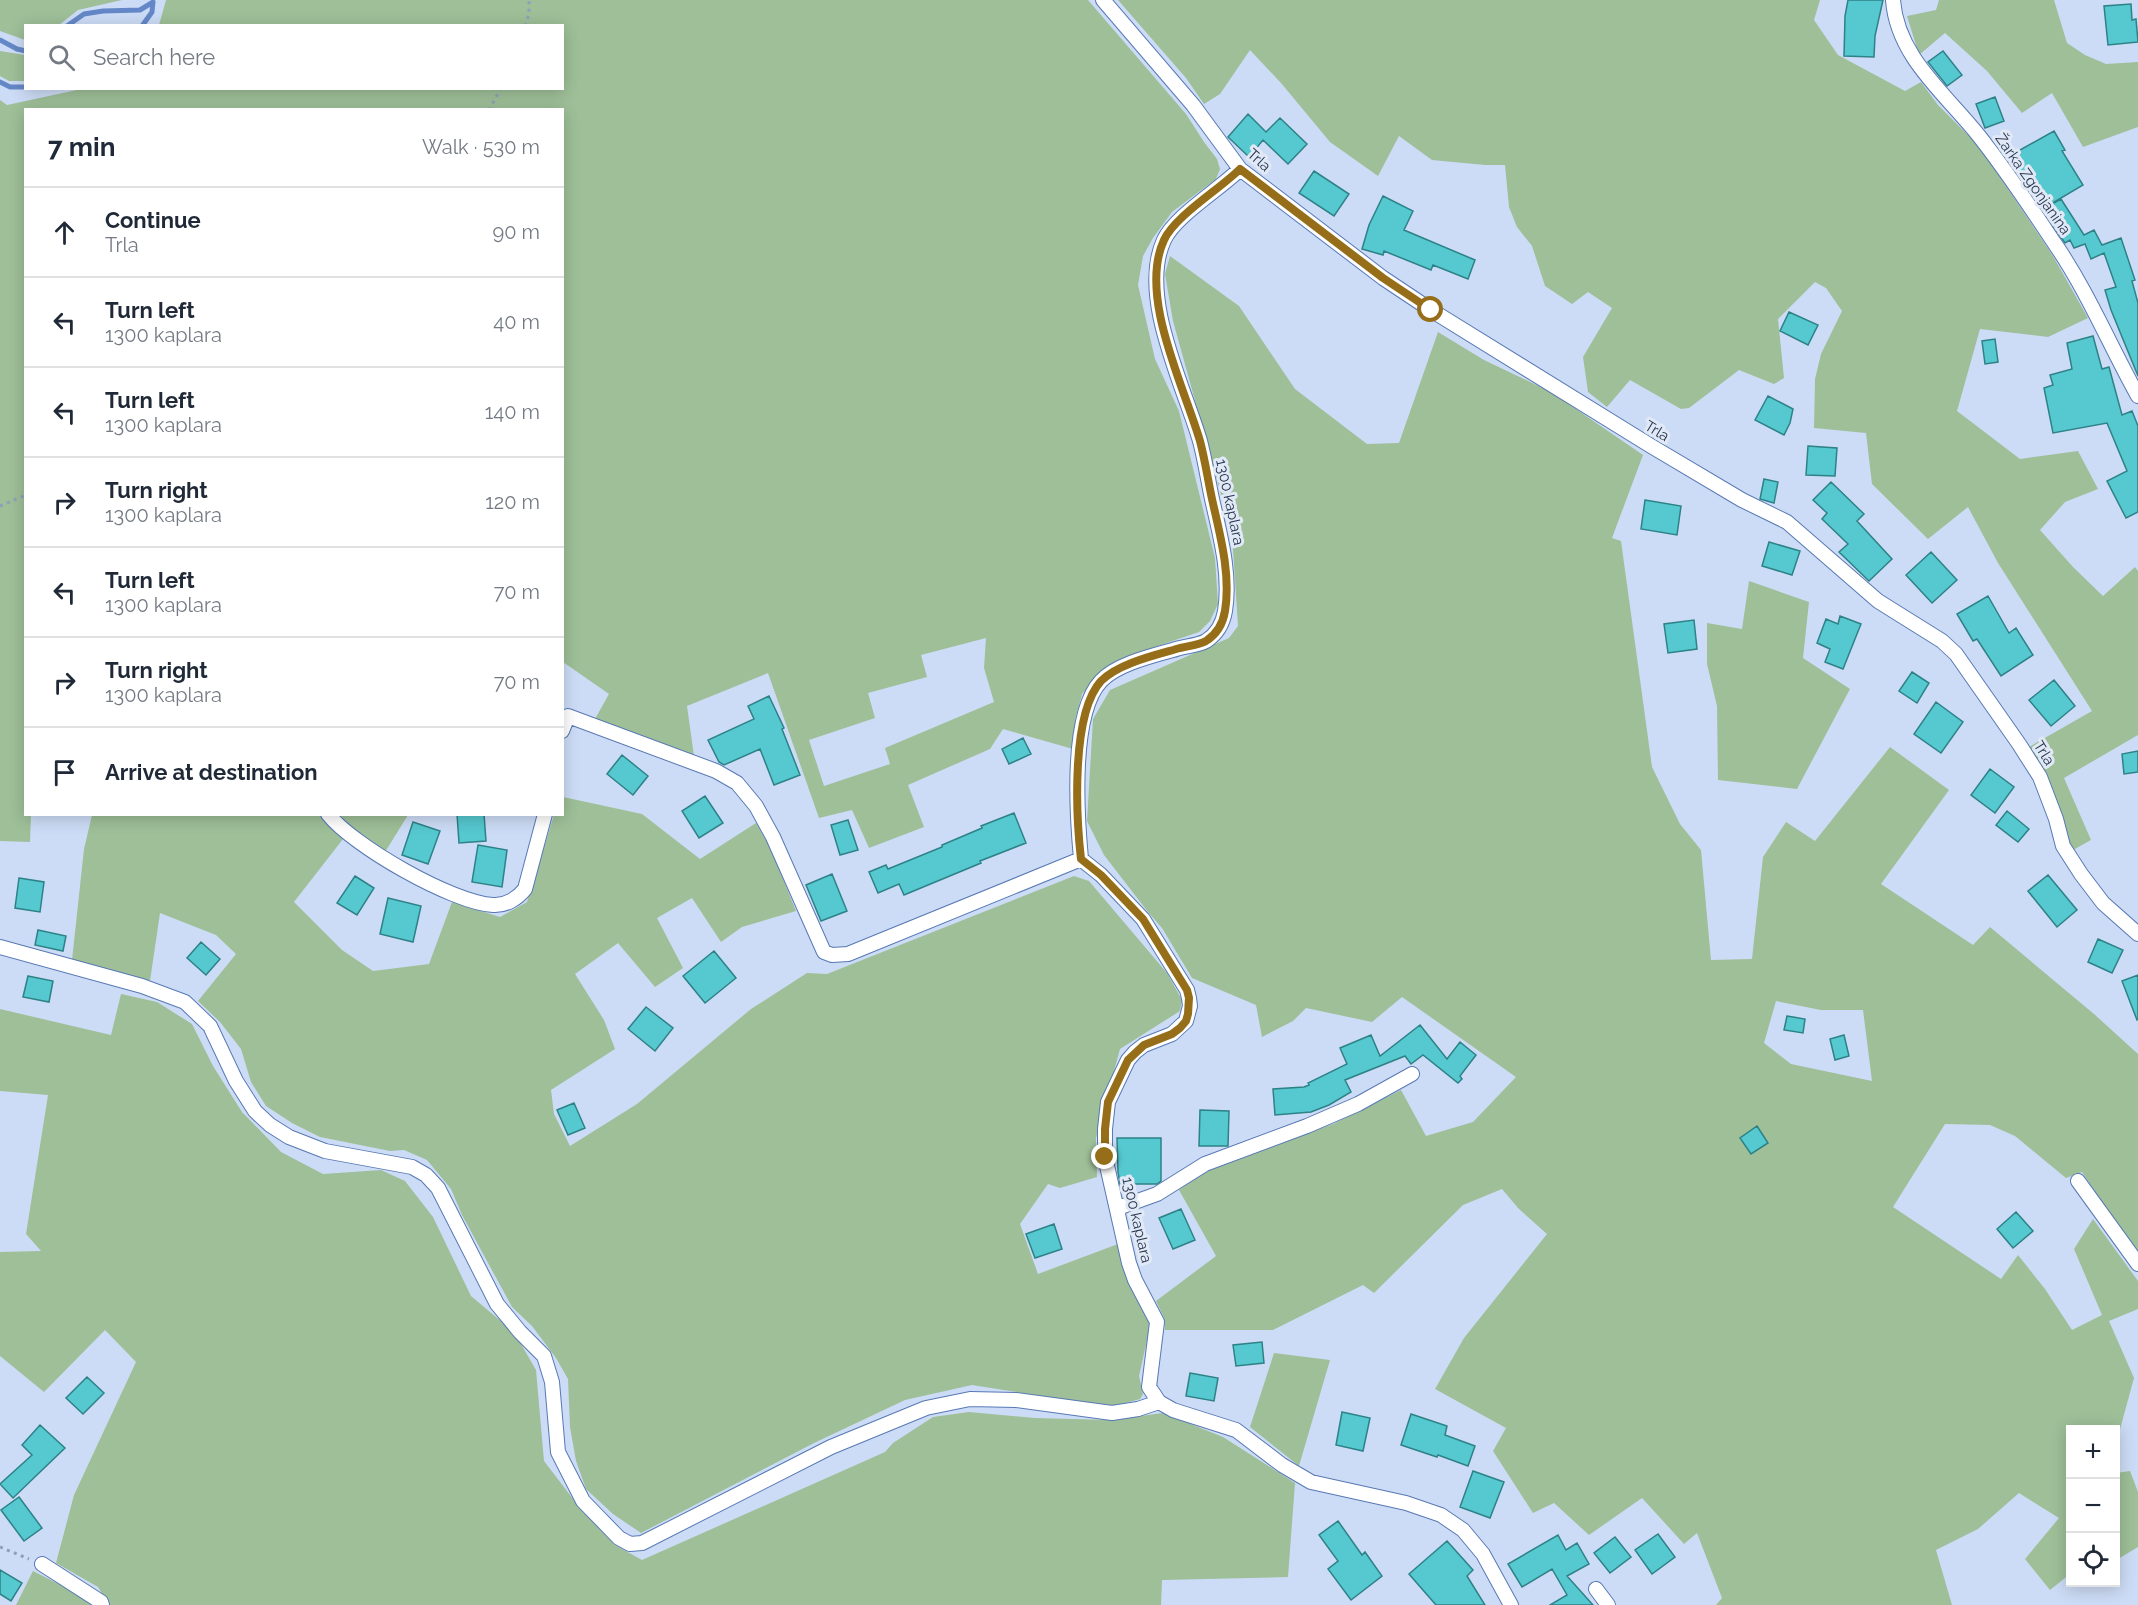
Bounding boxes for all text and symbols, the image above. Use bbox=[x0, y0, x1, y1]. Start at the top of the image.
search box bbox=[24, 24, 564, 90]
icon: search bbox=[45, 41, 78, 74]
text: Search here bbox=[93, 44, 215, 70]
street label: Žarka Zgonjanina bbox=[1991, 130, 2075, 238]
text: 7 min bbox=[48, 132, 115, 162]
text: Walk · 530 m bbox=[422, 135, 540, 159]
street label: Trla bbox=[1244, 145, 1274, 175]
text: Continue bbox=[105, 207, 201, 233]
icon: ahead bbox=[48, 216, 81, 249]
text: 90 m bbox=[493, 220, 540, 244]
text: Trla bbox=[105, 233, 139, 257]
route start bbox=[1417, 296, 1443, 322]
text: Turn left bbox=[105, 297, 195, 323]
icon: left bbox=[48, 306, 81, 339]
text: 40 m bbox=[493, 310, 540, 334]
text: 1300 kaplara bbox=[105, 323, 222, 347]
text: Turn left bbox=[105, 387, 195, 413]
icon: left bbox=[48, 396, 81, 429]
text: 140 m bbox=[485, 400, 540, 424]
text: 1300 kaplara bbox=[105, 413, 222, 437]
street label: Trla bbox=[1642, 417, 1672, 445]
street label: 1300 kaplara bbox=[1212, 457, 1248, 547]
text: Turn right bbox=[105, 477, 208, 503]
icon: right bbox=[48, 486, 81, 519]
text: 120 m bbox=[485, 490, 540, 514]
text: 1300 kaplara bbox=[105, 503, 222, 527]
text: Turn left bbox=[105, 567, 195, 593]
icon: left bbox=[48, 576, 81, 609]
text: 70 m bbox=[494, 580, 540, 604]
text: 1300 kaplara bbox=[105, 593, 222, 617]
text: Turn right bbox=[105, 657, 208, 683]
icon: right bbox=[48, 666, 81, 699]
text: 70 m bbox=[494, 670, 540, 694]
text: 1300 kaplara bbox=[105, 683, 222, 707]
street label: Trla bbox=[2030, 737, 2058, 769]
icon: arrive bbox=[48, 756, 81, 789]
text: Arrive at destination bbox=[105, 759, 318, 785]
route end bbox=[1091, 1143, 1117, 1169]
street label: 1300 kaplara bbox=[1118, 1175, 1156, 1265]
map controls bbox=[2066, 1425, 2120, 1587]
button: + bbox=[2066, 1425, 2120, 1479]
button: − bbox=[2066, 1479, 2120, 1533]
button: locate bbox=[2066, 1533, 2120, 1587]

